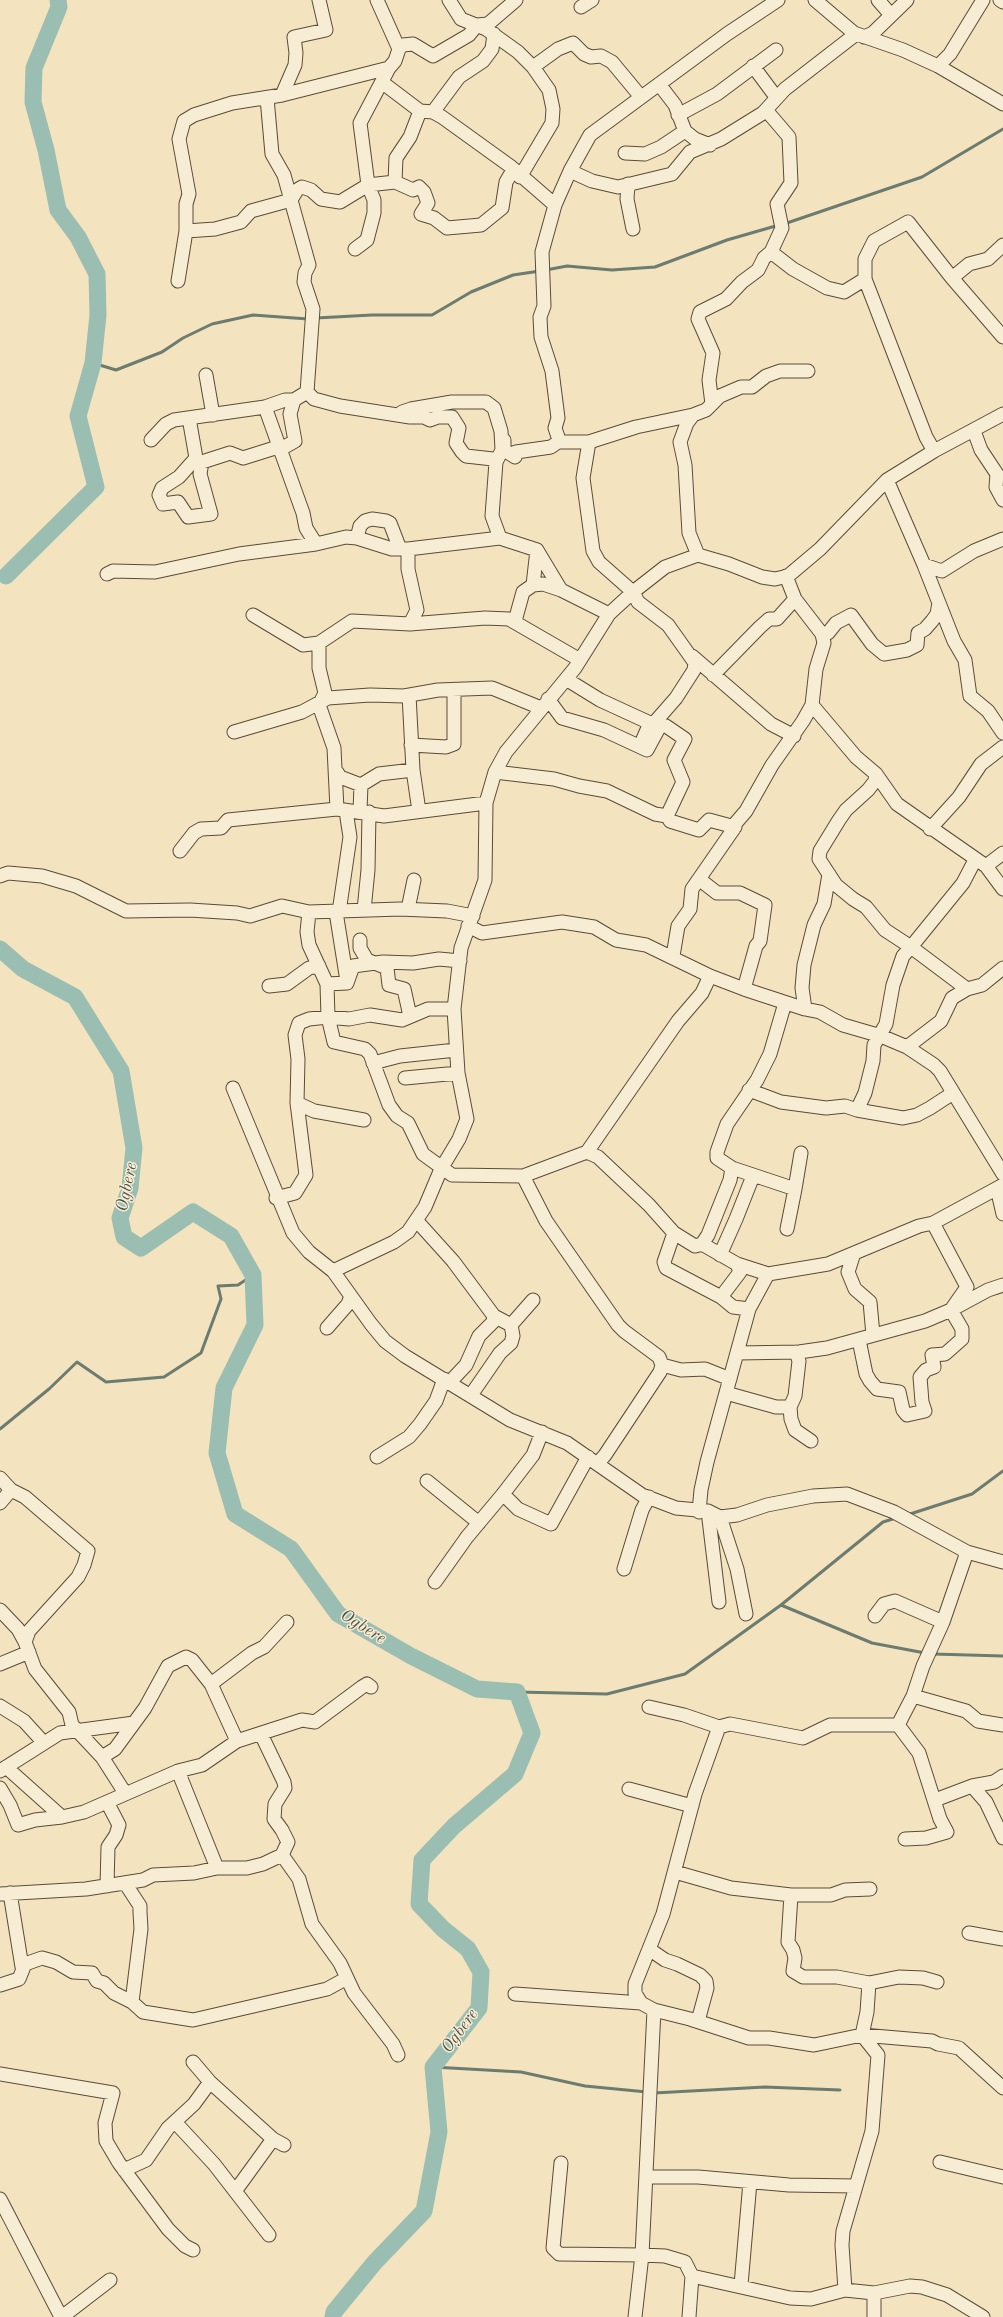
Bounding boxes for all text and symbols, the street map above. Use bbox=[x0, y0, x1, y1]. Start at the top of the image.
water label: Ogbere bbox=[112, 1161, 142, 1213]
water label: Ogbere bbox=[337, 1605, 389, 1649]
water label: Ogbere bbox=[437, 2005, 483, 2057]

